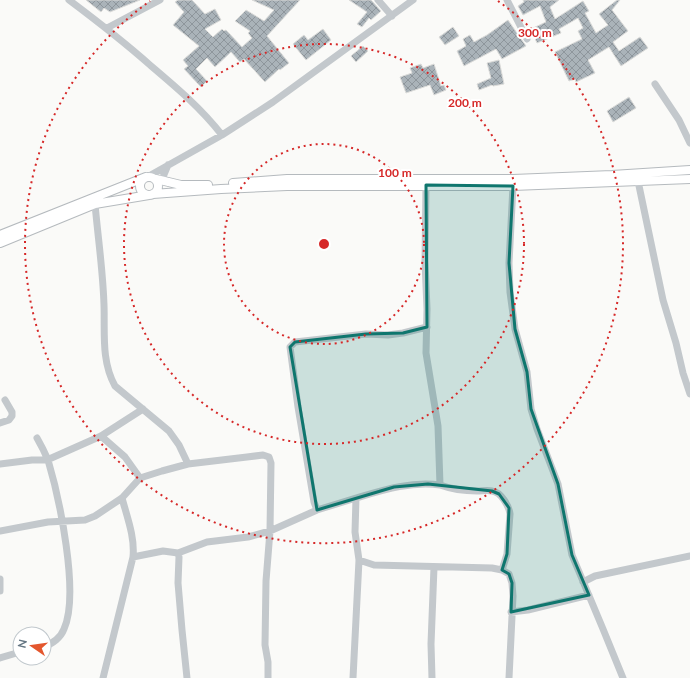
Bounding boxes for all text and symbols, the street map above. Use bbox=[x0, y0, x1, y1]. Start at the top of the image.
text: 300 m bbox=[518, 25, 552, 40]
text: 200 m bbox=[448, 95, 482, 110]
text: 100 m bbox=[378, 165, 412, 180]
centre of rings bbox=[317, 237, 331, 251]
north arrow bbox=[12, 626, 52, 666]
text: N bbox=[14, 638, 29, 649]

